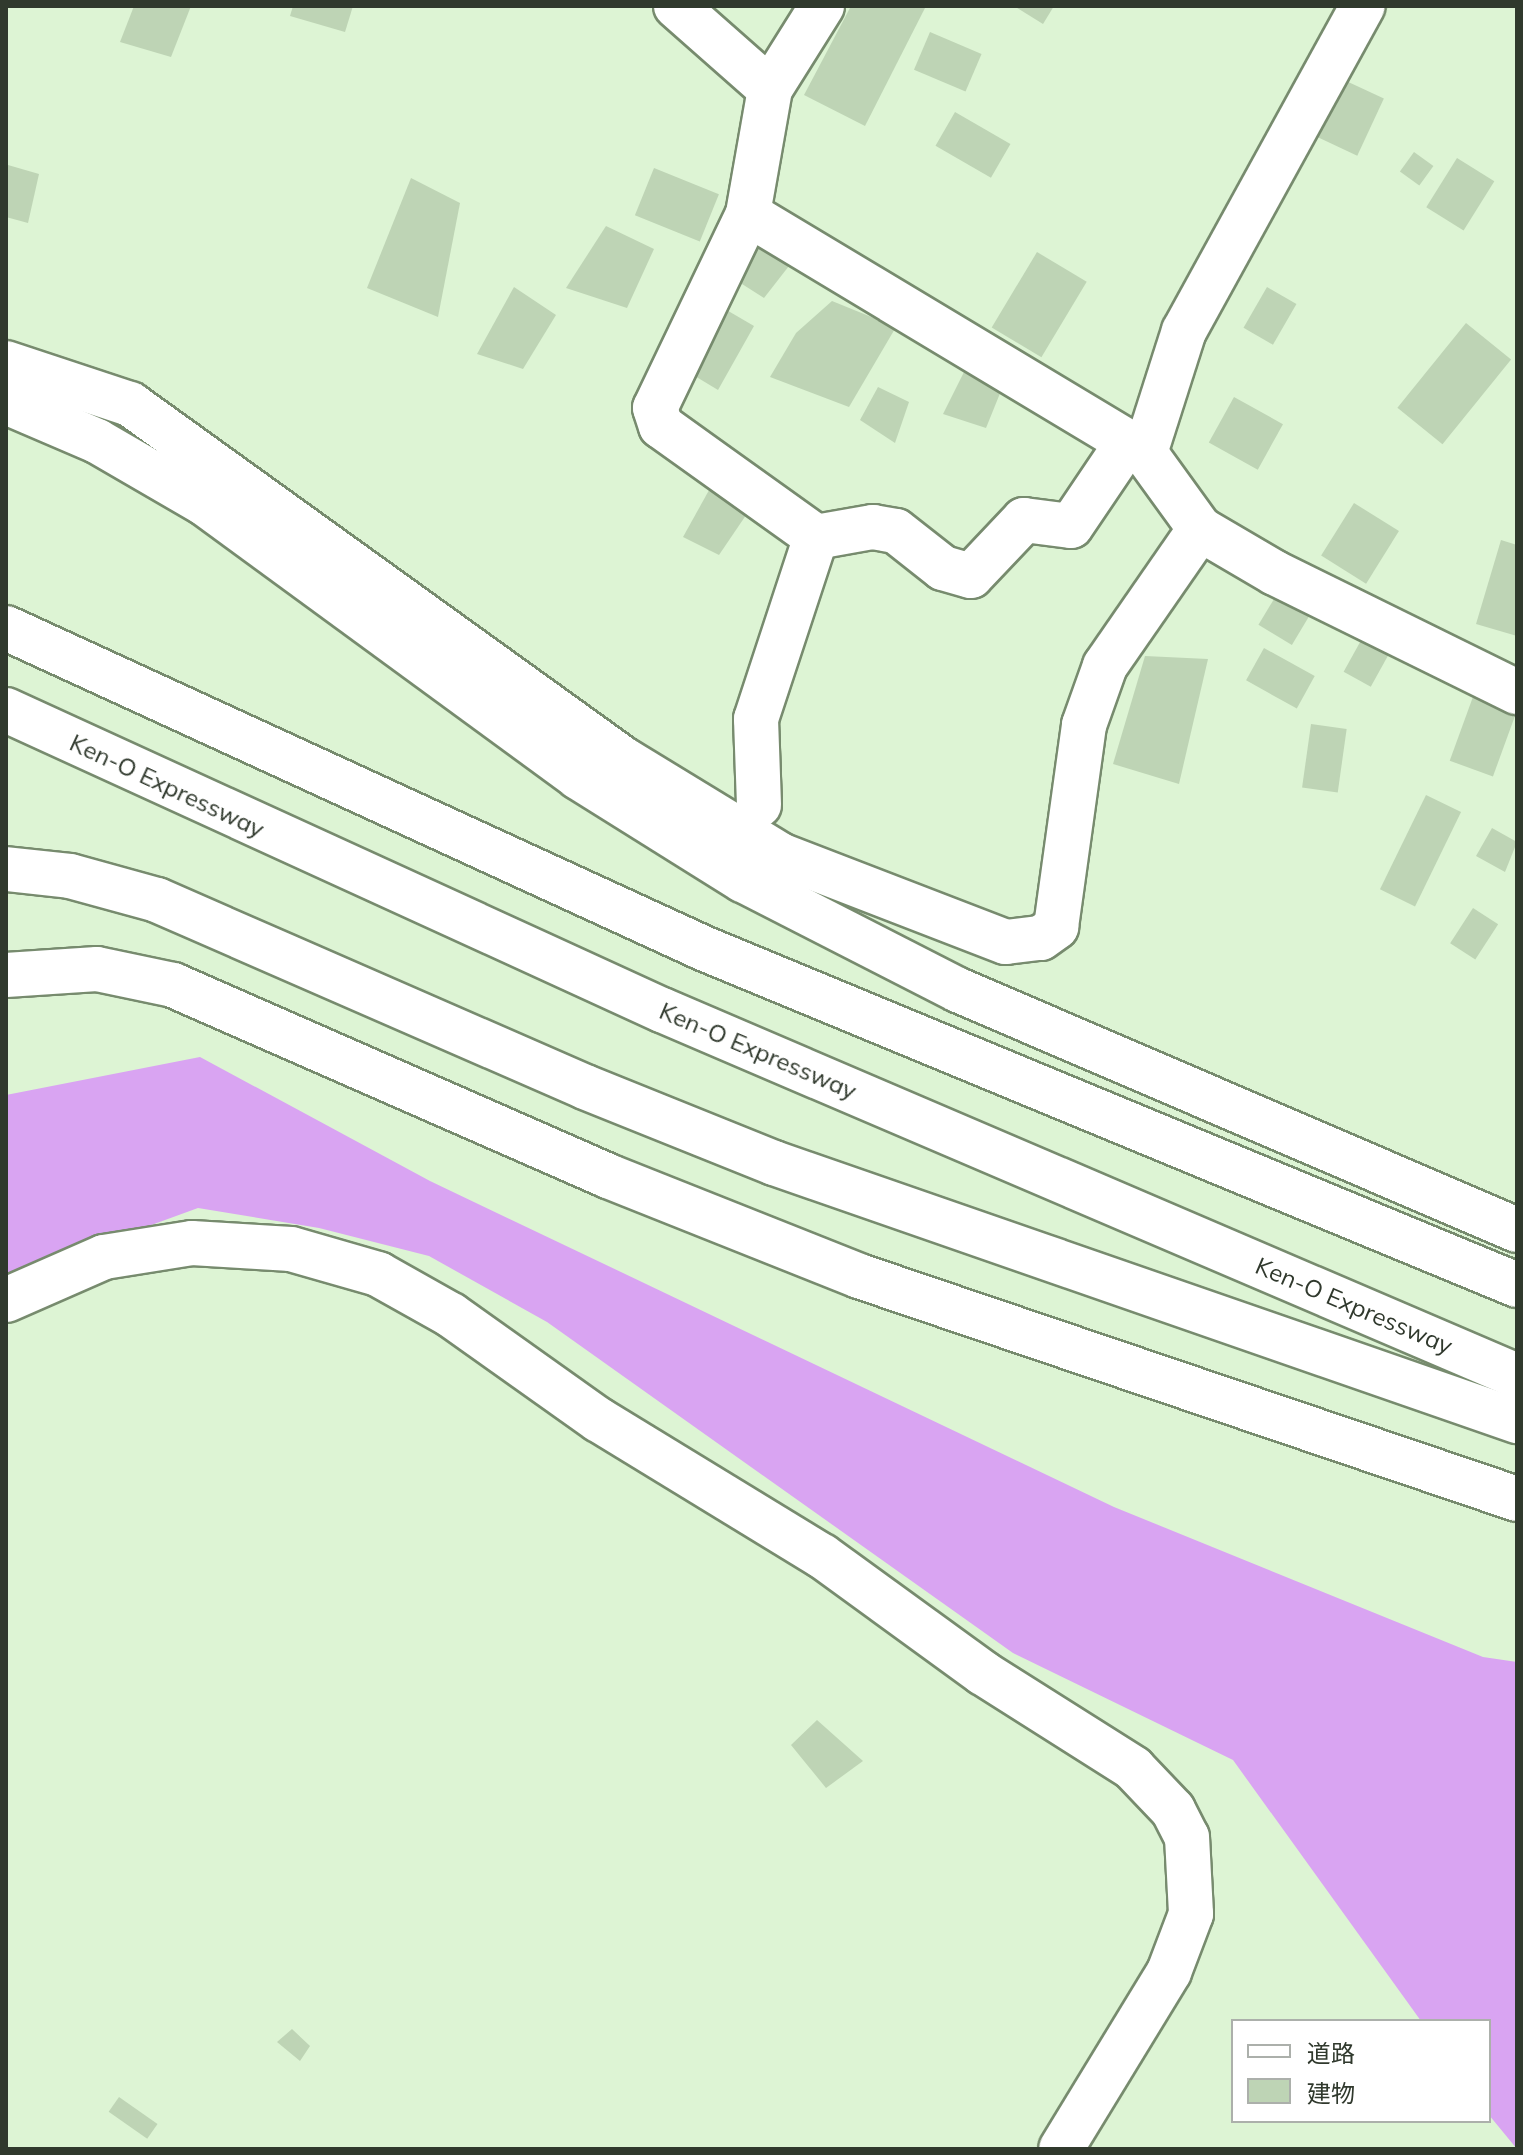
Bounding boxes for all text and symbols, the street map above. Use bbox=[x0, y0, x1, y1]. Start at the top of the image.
street label: Ken-O Expressway bbox=[65, 728, 269, 844]
street label: Ken-O Expressway bbox=[655, 996, 861, 1106]
street label: Ken-O Expressway bbox=[1251, 1251, 1457, 1361]
legend bbox=[1231, 2019, 1491, 2123]
text: 道路 bbox=[1307, 2038, 1355, 2068]
text: 建物 bbox=[1307, 2078, 1355, 2108]

